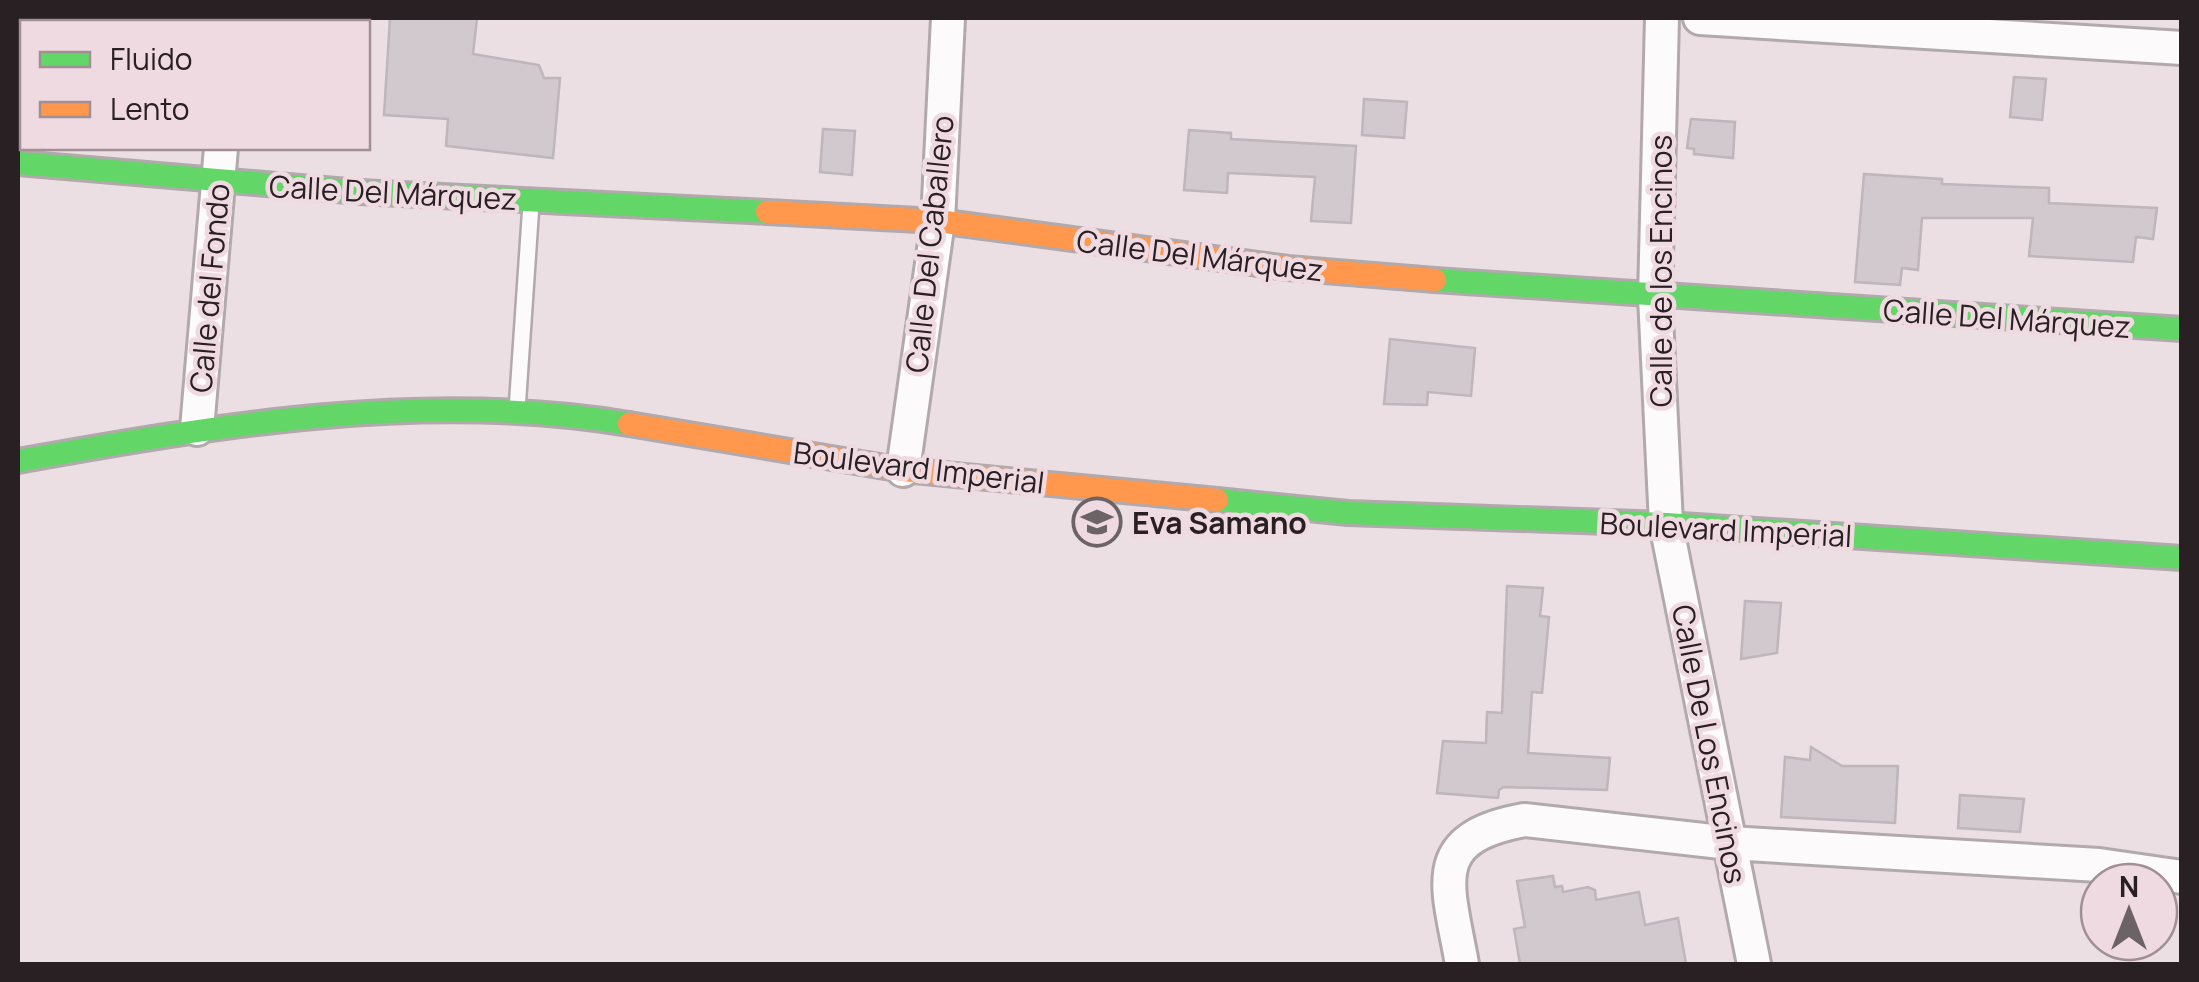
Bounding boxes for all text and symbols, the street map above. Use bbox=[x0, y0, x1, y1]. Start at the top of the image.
legend bbox=[20, 20, 370, 150]
text: Fluido bbox=[110, 38, 192, 79]
text: Lento bbox=[110, 88, 189, 129]
street label: Calle Del Caballero bbox=[895, 113, 963, 375]
street label: Calle de los Encinos bbox=[1640, 135, 1681, 407]
street label: Calle Del Márquez bbox=[268, 165, 518, 219]
street label: Calle del Fondo bbox=[179, 182, 239, 394]
street label: Calle Del Márquez bbox=[1074, 220, 1326, 290]
street label: Calle Del Márquez bbox=[1882, 289, 2132, 347]
street label: Boulevard Imperial bbox=[791, 431, 1047, 503]
school or university icon: Eva Samano bbox=[1071, 496, 1123, 548]
place label: Eva Samano bbox=[1132, 502, 1307, 543]
street label: Boulevard Imperial bbox=[1599, 502, 1853, 556]
street label: Calle De Los Encinos bbox=[1663, 601, 1757, 887]
north arrow bbox=[2079, 862, 2179, 962]
text: N bbox=[2119, 867, 2139, 905]

